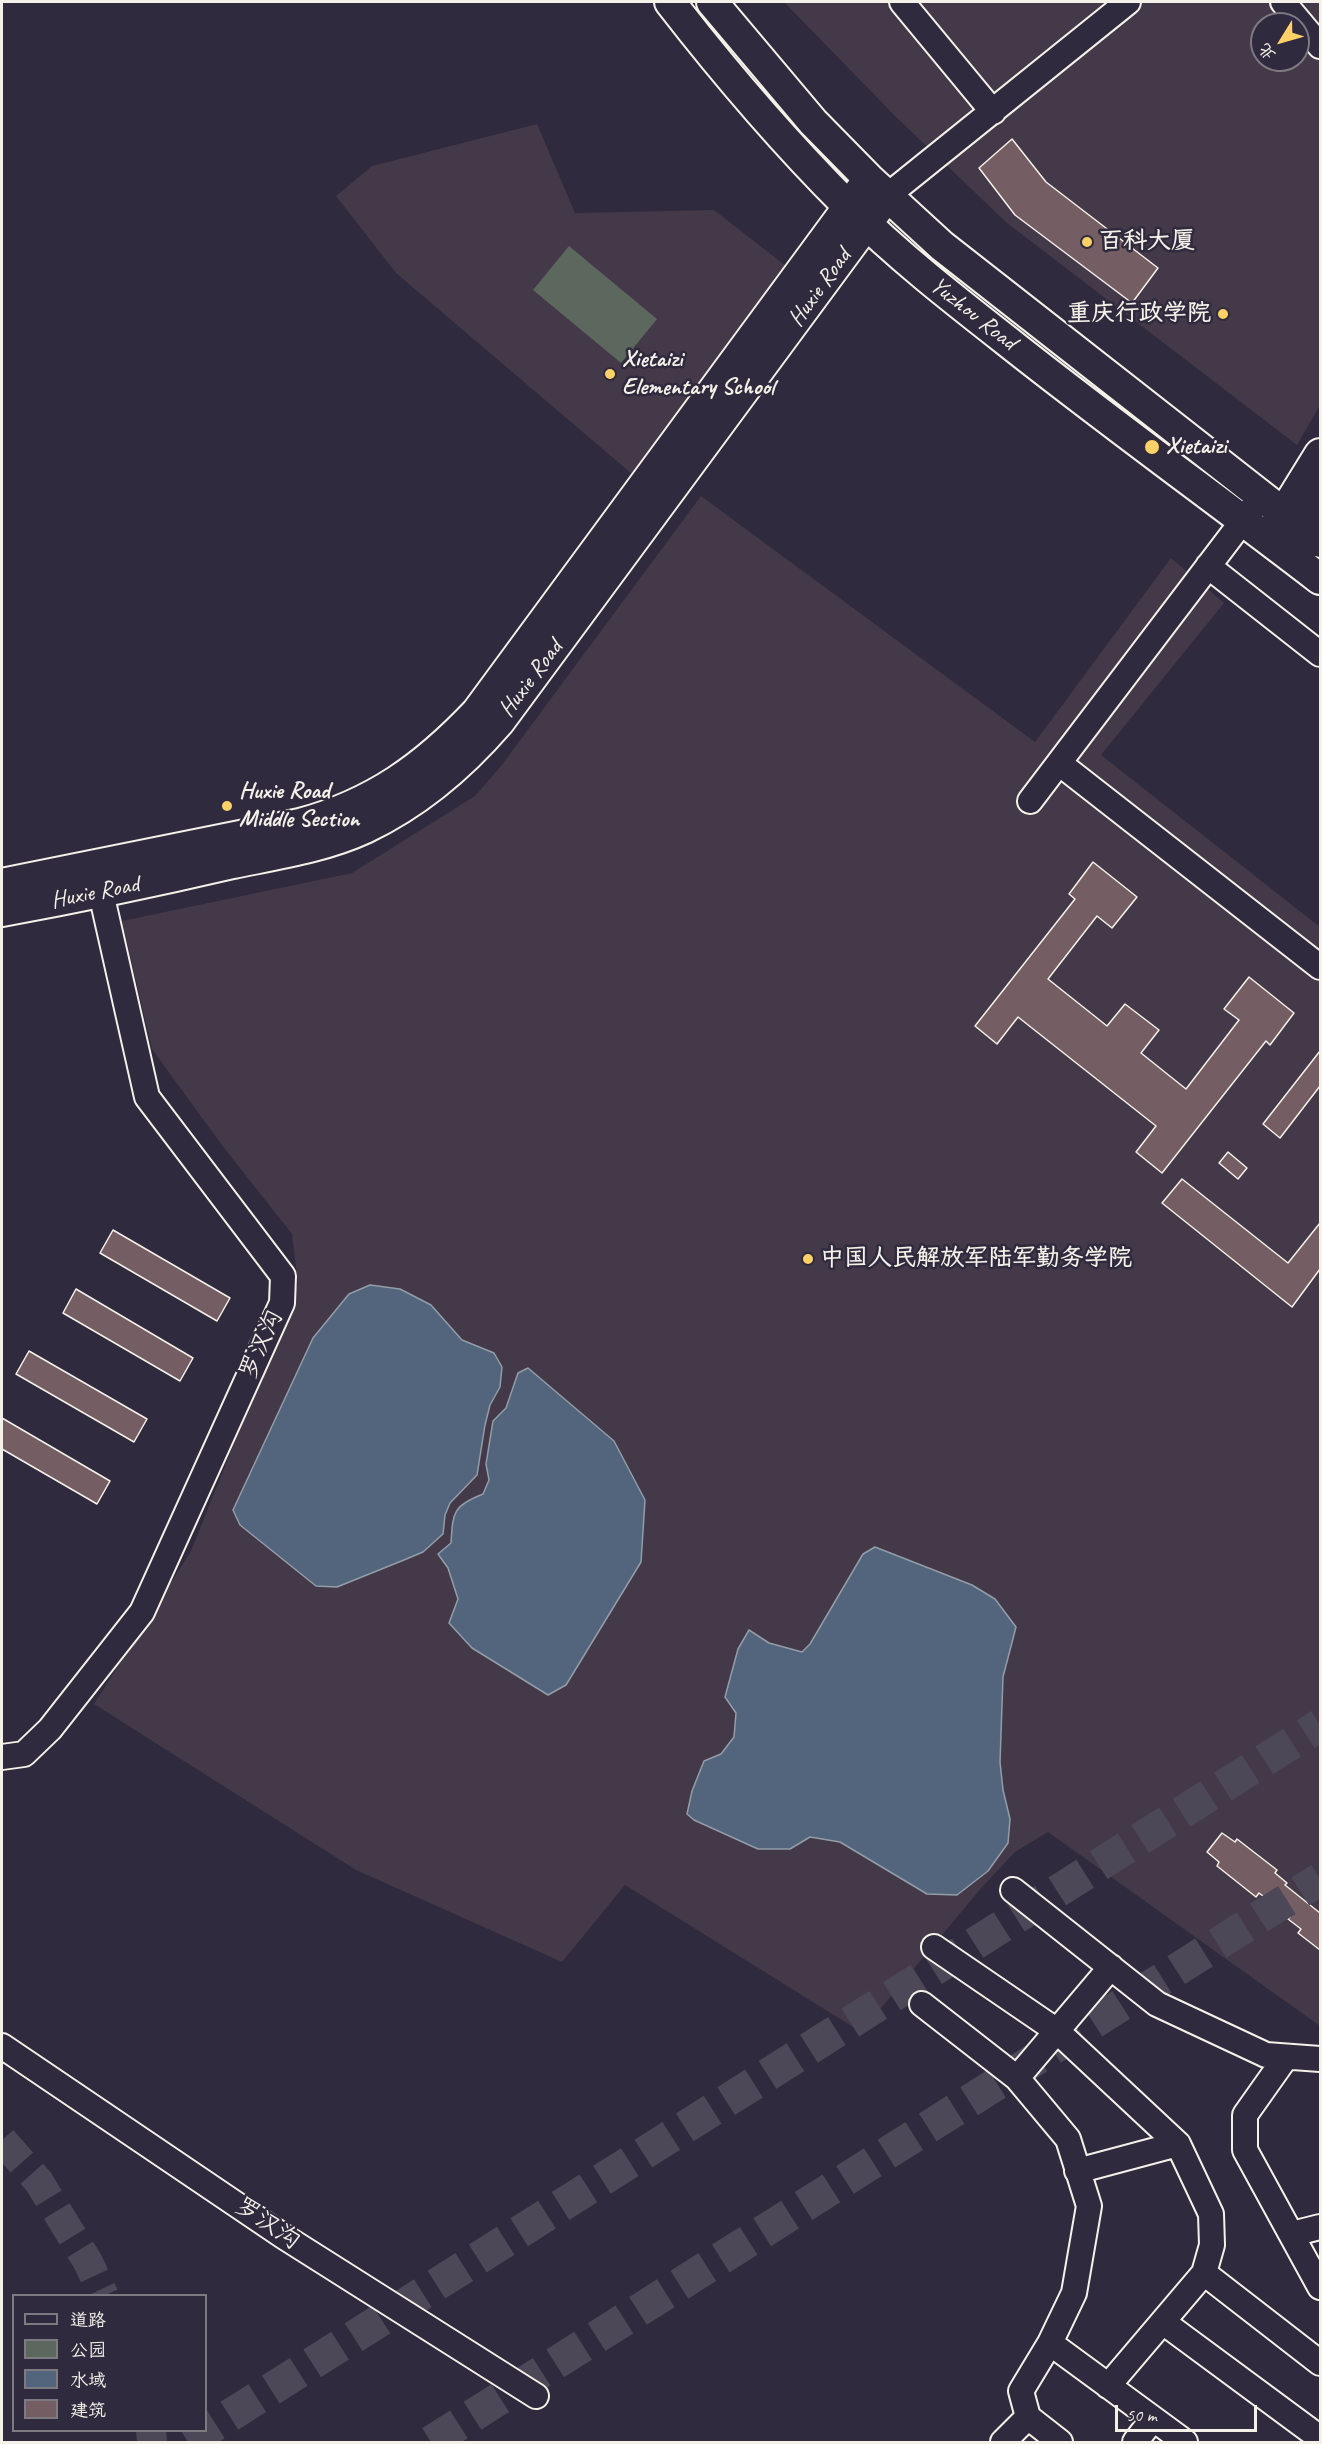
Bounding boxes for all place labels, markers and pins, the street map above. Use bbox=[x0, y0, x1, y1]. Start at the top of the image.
place label: 百科大厦 bbox=[1099, 228, 1195, 256]
marker: 百科大厦 bbox=[1080, 235, 1094, 249]
place label: 重庆行政学院 bbox=[1067, 300, 1211, 328]
marker: 重庆行政学院 bbox=[1216, 307, 1230, 321]
place label: Xietaizi Elementary School bbox=[622, 346, 774, 402]
marker: Xietaizi Elementary School bbox=[603, 367, 617, 381]
place label: Xietaizi bbox=[1166, 433, 1227, 461]
marker: Xietaizi bbox=[1143, 438, 1161, 456]
place label: Huxie Road Middle Section bbox=[239, 778, 359, 834]
marker: Huxie Road Middle Section bbox=[220, 799, 234, 813]
place label: 中国人民解放军陆军勤务学院 bbox=[820, 1245, 1132, 1273]
marker: 中国人民解放军陆军勤务学院 bbox=[801, 1252, 815, 1266]

